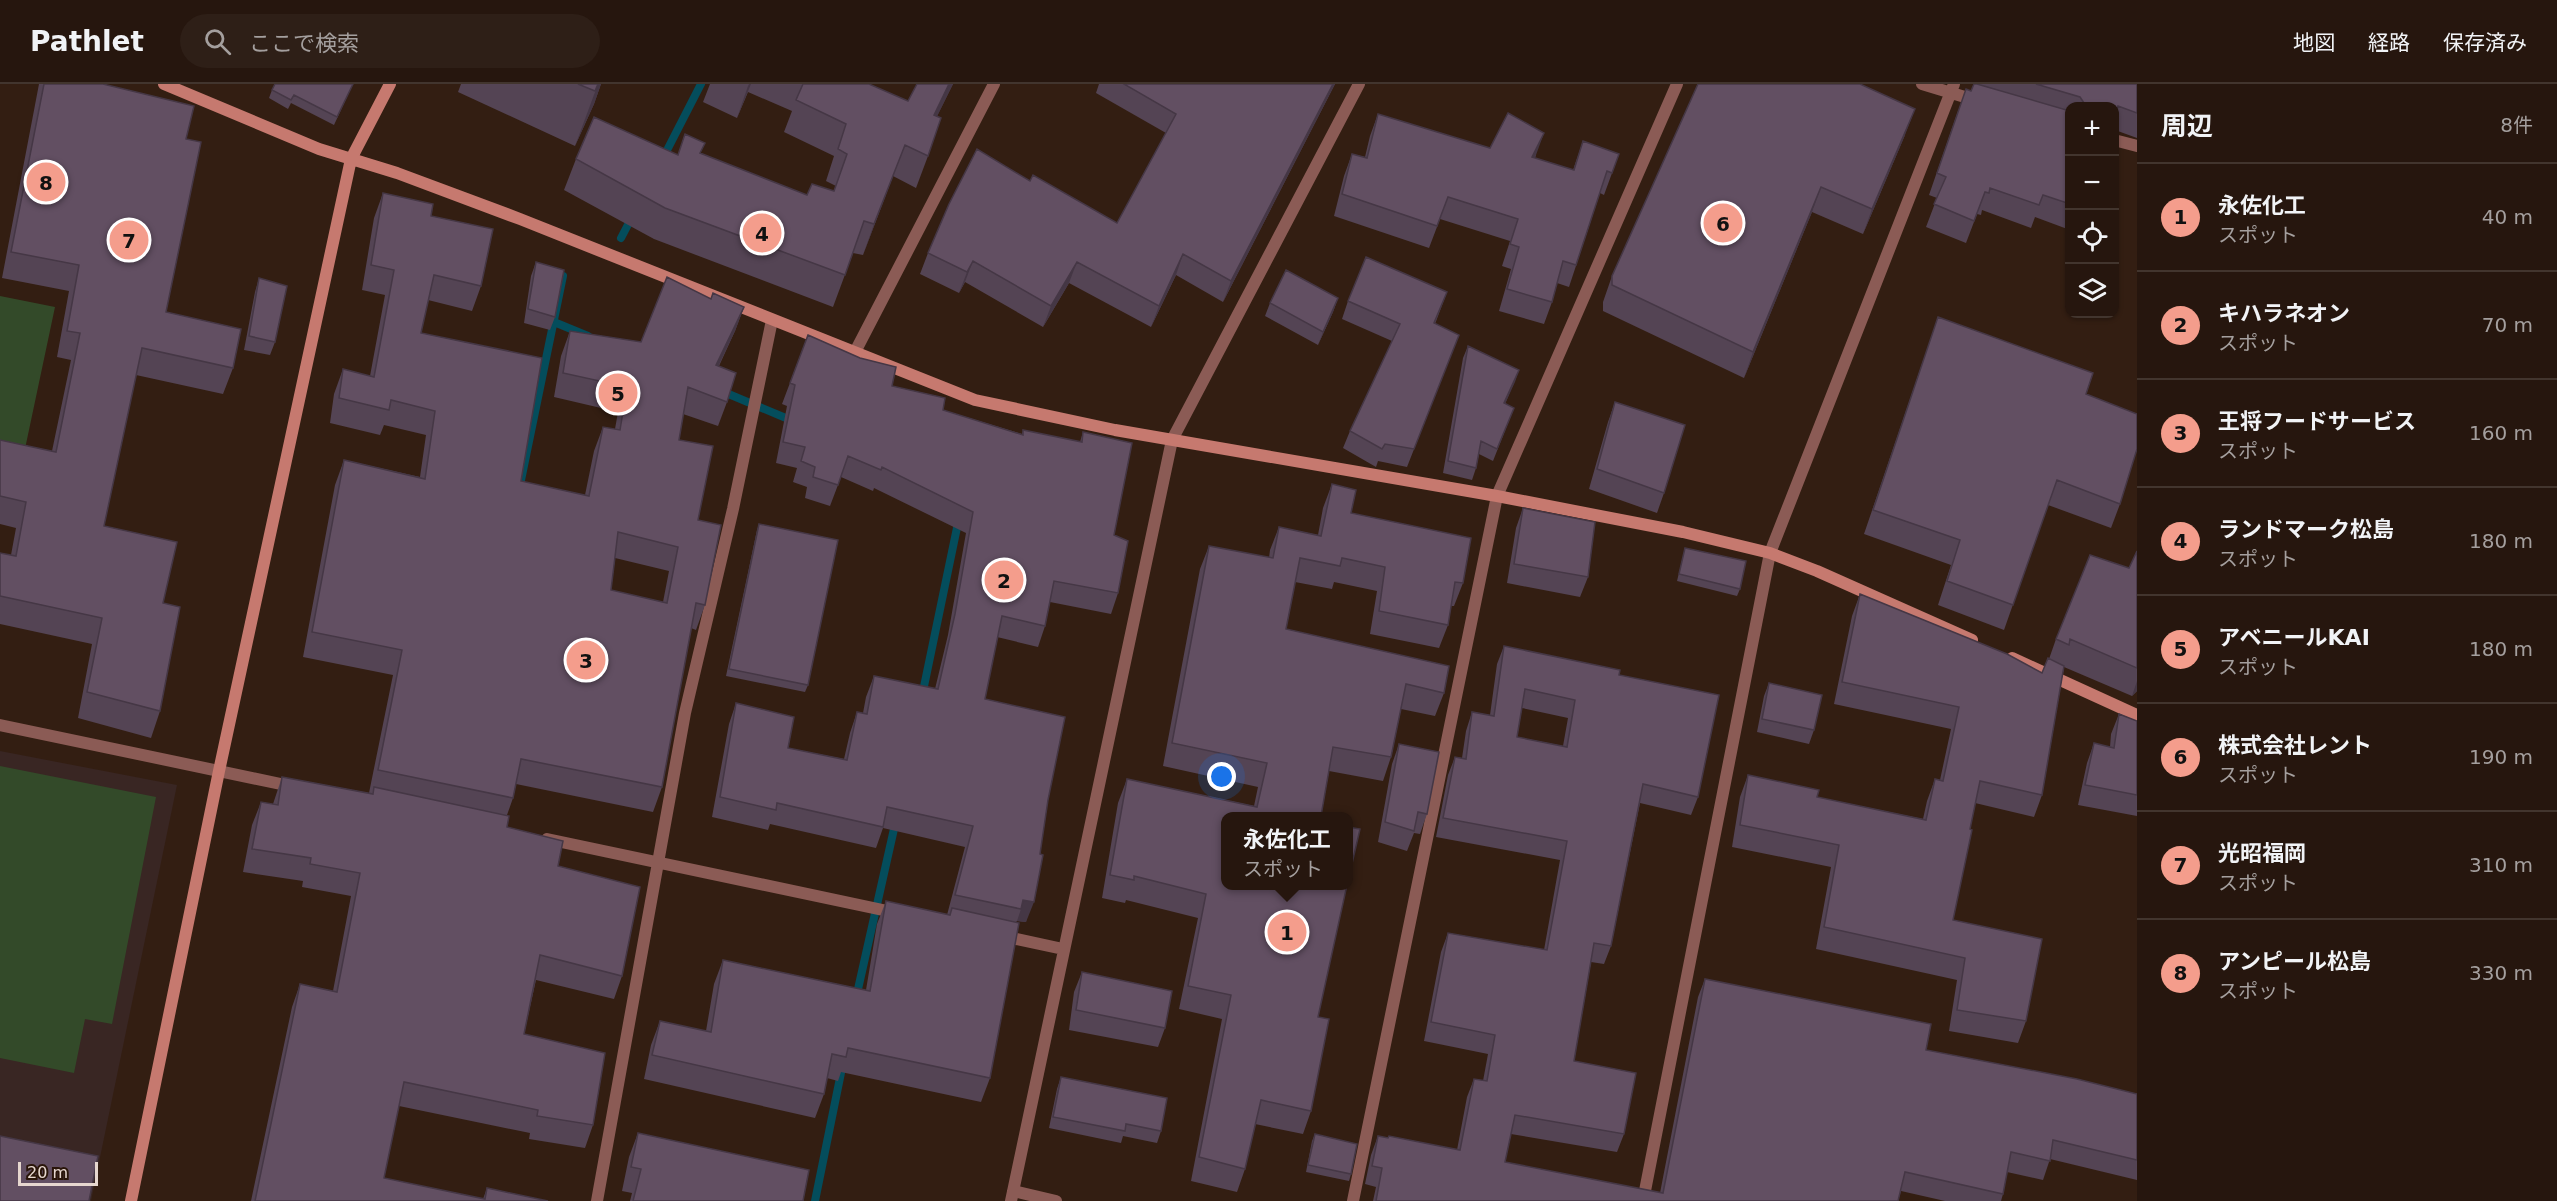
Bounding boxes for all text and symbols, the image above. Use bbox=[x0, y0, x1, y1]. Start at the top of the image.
search box bbox=[180, 14, 600, 68]
text: Pathlet bbox=[30, 25, 144, 58]
icon: search bbox=[201, 25, 234, 58]
text: ここで検索 bbox=[249, 31, 359, 56]
text: 地図 bbox=[2293, 31, 2335, 55]
text: 経路 bbox=[2368, 31, 2410, 55]
text: 保存済み bbox=[2443, 31, 2527, 55]
map controls bbox=[2065, 102, 2119, 318]
button: + bbox=[2065, 102, 2119, 156]
text: 周辺 bbox=[2161, 111, 2213, 141]
text: 8件 bbox=[2500, 113, 2533, 137]
button: − bbox=[2065, 156, 2119, 210]
pin: 8 bbox=[26, 160, 66, 204]
text: 永佐化工 bbox=[2218, 193, 2306, 218]
pin: 6 bbox=[1704, 200, 1742, 246]
text: 1 bbox=[2174, 205, 2187, 229]
text: 40 m bbox=[2482, 205, 2533, 229]
pin: 4 bbox=[742, 210, 782, 256]
button: locate bbox=[2065, 210, 2119, 264]
pin: 7 bbox=[110, 218, 148, 262]
text: スポット bbox=[2218, 223, 2298, 247]
button: layers bbox=[2065, 264, 2119, 318]
text: キハラネオン bbox=[2218, 301, 2350, 326]
text: 2 bbox=[2174, 313, 2187, 337]
text: 70 m bbox=[2482, 313, 2533, 337]
text: スポット bbox=[2218, 331, 2298, 355]
pin: 5 bbox=[598, 370, 638, 416]
text: 王将フードサービス bbox=[2218, 409, 2416, 434]
text: 3 bbox=[2174, 421, 2187, 445]
text: 160 m bbox=[2469, 421, 2533, 445]
text: スポット bbox=[2218, 439, 2298, 463]
text: ランドマーク松島 bbox=[2218, 517, 2394, 542]
text: 4 bbox=[2174, 529, 2187, 553]
text: 180 m bbox=[2469, 529, 2533, 553]
text: スポット bbox=[2218, 547, 2298, 571]
pin: 2 bbox=[984, 558, 1024, 602]
text: アベニールKAI bbox=[2218, 625, 2370, 650]
text: 5 bbox=[2174, 637, 2187, 661]
text: 180 m bbox=[2469, 637, 2533, 661]
pin: 3 bbox=[566, 638, 606, 682]
text: スポット bbox=[2218, 655, 2298, 679]
text: 株式会社レント bbox=[2218, 733, 2372, 758]
text: 6 bbox=[2174, 745, 2187, 769]
text: 190 m bbox=[2469, 745, 2533, 769]
your location bbox=[1207, 762, 1236, 791]
text: スポット bbox=[2218, 763, 2298, 787]
popup bbox=[1221, 812, 1353, 890]
text: 永佐化工 bbox=[1243, 827, 1331, 852]
text: 光昭福岡 bbox=[2218, 841, 2306, 866]
text: 7 bbox=[2174, 853, 2187, 877]
text: 310 m bbox=[2469, 853, 2533, 877]
text: スポット bbox=[1243, 857, 1323, 881]
text: スポット bbox=[2218, 871, 2298, 895]
pin: 1 bbox=[1268, 910, 1306, 954]
text: アンピール松島 bbox=[2218, 949, 2371, 974]
text: 8 bbox=[2174, 961, 2187, 985]
text: 330 m bbox=[2469, 961, 2533, 985]
text: スポット bbox=[2218, 979, 2298, 1003]
scale bar bbox=[18, 1159, 98, 1186]
text: 20 m bbox=[27, 1163, 68, 1182]

